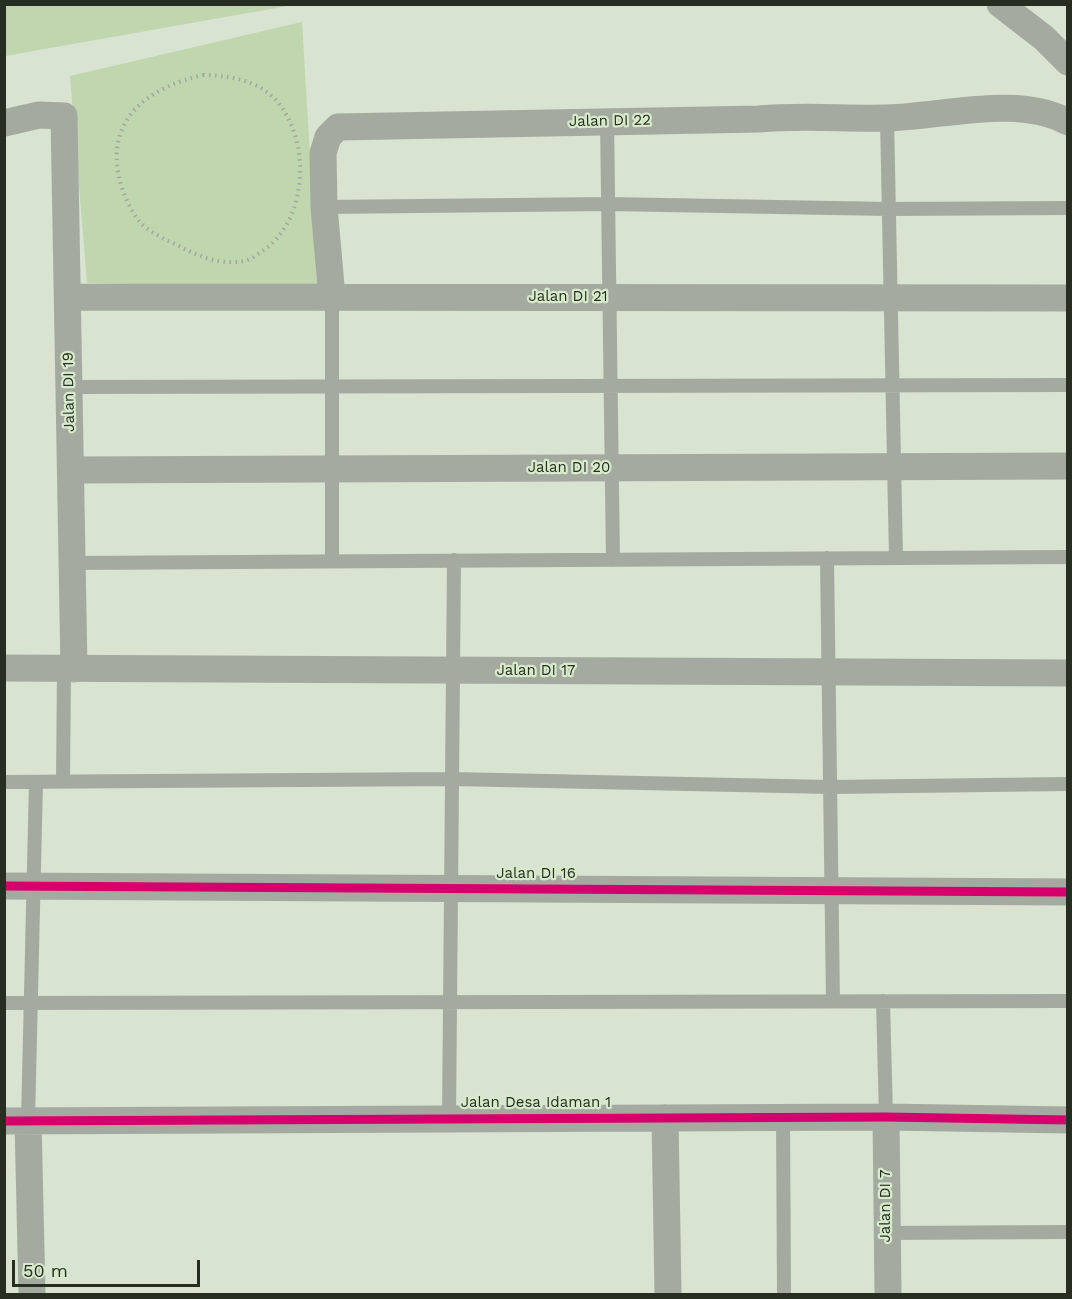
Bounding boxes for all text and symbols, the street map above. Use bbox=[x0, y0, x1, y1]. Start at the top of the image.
street label: Jalan DI 22 bbox=[569, 111, 651, 131]
street label: Jalan DI 21 bbox=[528, 288, 608, 306]
street label: Jalan DI 19 bbox=[59, 352, 79, 432]
street label: Jalan DI 20 bbox=[528, 459, 610, 477]
street label: Jalan DI 17 bbox=[497, 662, 575, 680]
street label: Jalan DI 16 bbox=[496, 865, 576, 883]
street label: Jalan Desa Idaman 1 bbox=[461, 1094, 611, 1112]
street label: Jalan DI 7 bbox=[877, 1170, 895, 1242]
scale bar bbox=[15, 1248, 202, 1286]
text: 50 m bbox=[23, 1260, 68, 1281]

